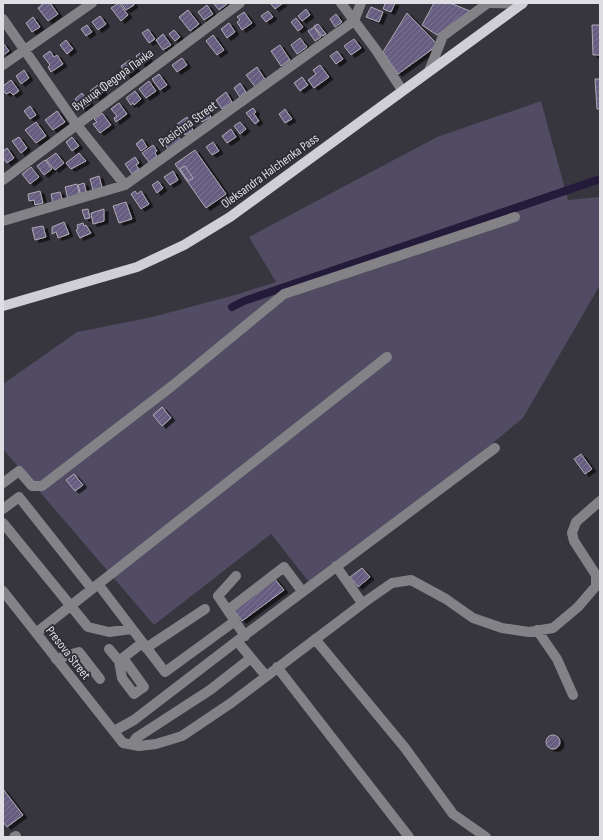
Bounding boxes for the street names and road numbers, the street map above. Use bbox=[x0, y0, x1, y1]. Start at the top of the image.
street label: вулиця Федора Панка bbox=[69, 45, 157, 115]
street label: Pasichna Street bbox=[156, 97, 220, 151]
street label: Oleksandra Halchenka Pass bbox=[218, 130, 322, 212]
street label: Presova Street bbox=[42, 623, 94, 683]

